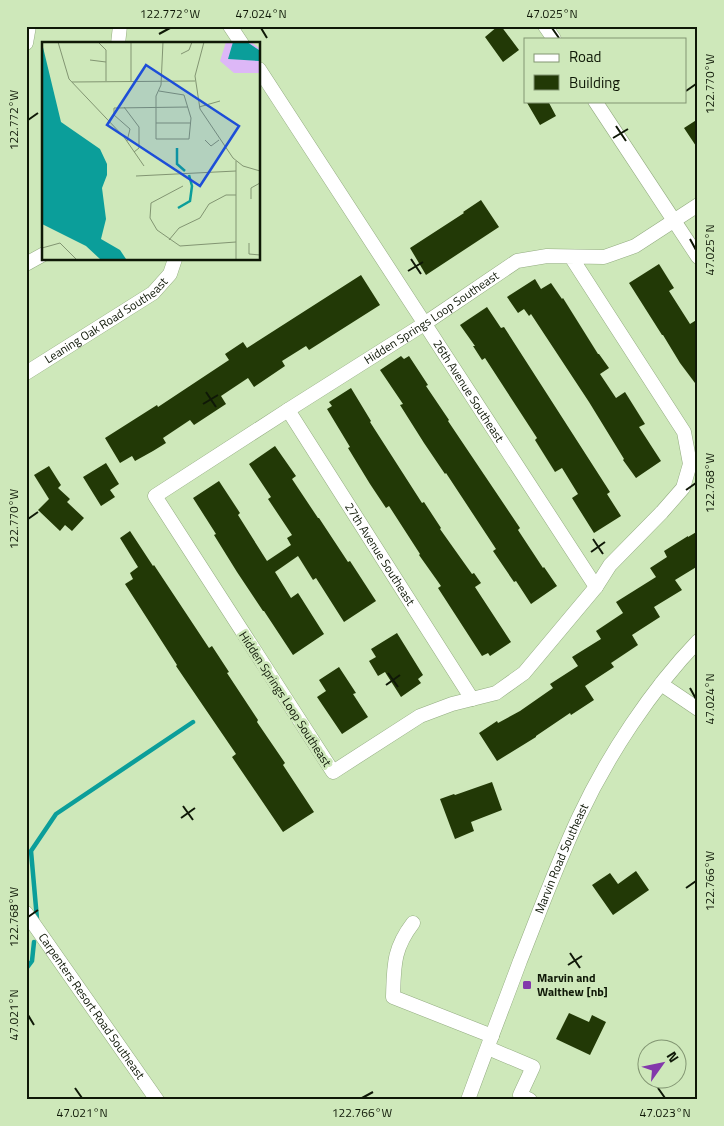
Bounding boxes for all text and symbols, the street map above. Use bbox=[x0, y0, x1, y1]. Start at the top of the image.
text: 122.772°W bbox=[140, 4, 200, 23]
text: 47.024°N bbox=[235, 4, 287, 23]
text: 47.025°N bbox=[526, 4, 578, 23]
legend bbox=[524, 38, 686, 102]
inset map bbox=[42, 42, 260, 260]
text: Road bbox=[569, 45, 601, 68]
text: 122.770°W bbox=[700, 54, 719, 114]
text: Building bbox=[569, 71, 620, 94]
text: 122.772°W bbox=[4, 90, 23, 150]
text: 47.025°N bbox=[700, 224, 719, 276]
street label: Hidden Springs Loop Southeast bbox=[360, 265, 503, 369]
street label: Leaning Oak Road Southeast bbox=[41, 272, 172, 368]
street label: 26th Avenue Southeast bbox=[428, 336, 509, 446]
text: 122.768°W bbox=[700, 453, 719, 513]
text: 122.770°W bbox=[4, 489, 23, 549]
street label: 27th Avenue Southeast bbox=[340, 499, 421, 610]
street label: Hidden Springs Loop Southeast bbox=[234, 627, 337, 771]
text: 47.024°N bbox=[700, 673, 719, 725]
street label: Marvin Road Southeast bbox=[529, 799, 593, 916]
text: 122.766°W bbox=[700, 851, 719, 911]
text: 122.768°W bbox=[4, 887, 23, 947]
street label: Carpenters Resort Road Southeast bbox=[34, 929, 150, 1084]
place label: Marvin and Walthew [nb] bbox=[537, 968, 608, 1001]
marker: Marvin and Walthew [nb] bbox=[521, 979, 533, 991]
text: 47.021°N bbox=[4, 989, 23, 1041]
north arrow bbox=[636, 1038, 686, 1088]
text: N bbox=[662, 1047, 685, 1066]
text: 47.021°N bbox=[56, 1103, 108, 1122]
text: 122.766°W bbox=[332, 1103, 392, 1122]
text: 47.023°N bbox=[639, 1103, 691, 1122]

